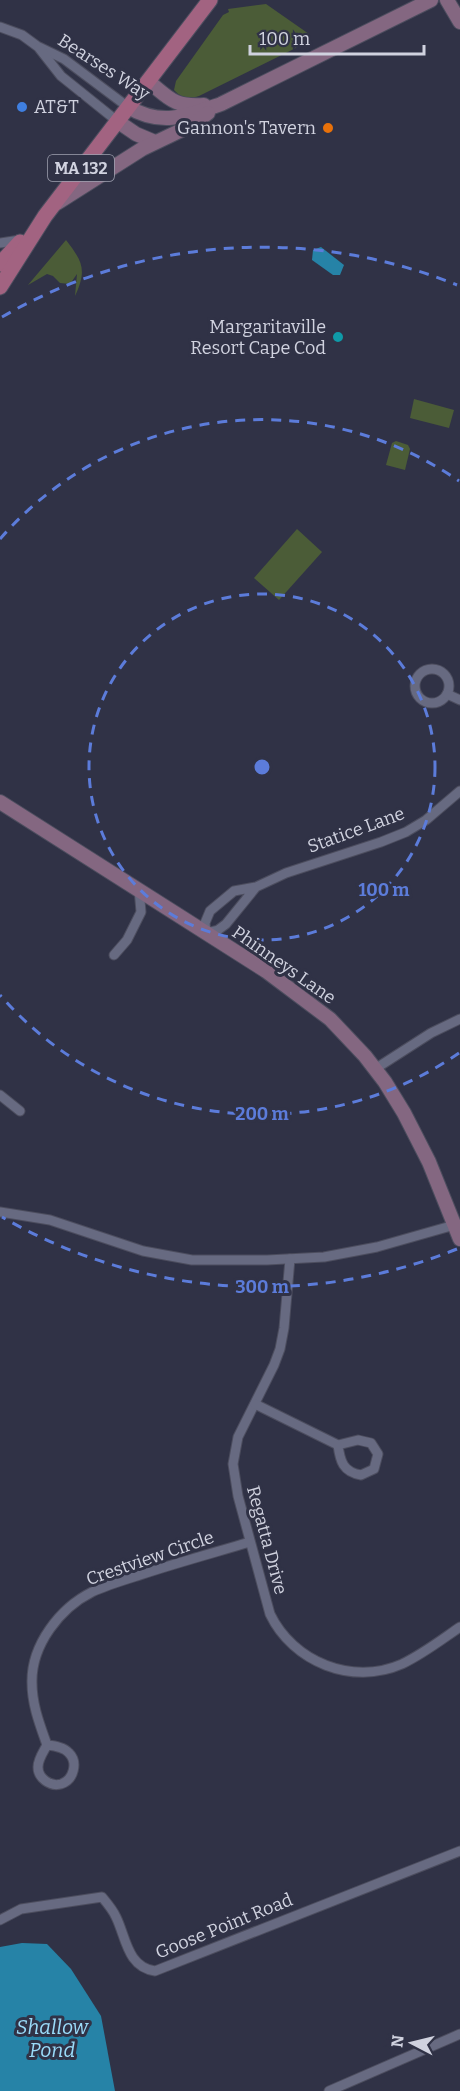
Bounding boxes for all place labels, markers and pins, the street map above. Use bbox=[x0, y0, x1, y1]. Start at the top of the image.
place label: AT&T bbox=[34, 96, 79, 118]
marker: AT&T bbox=[15, 100, 29, 114]
place label: Gannon's Tavern bbox=[177, 117, 317, 139]
marker: Gannon's Tavern bbox=[321, 121, 335, 135]
place label: Margaritaville Resort Cape Cod bbox=[190, 316, 326, 359]
marker: Margaritaville Resort Cape Cod bbox=[331, 330, 345, 344]
centre of rings bbox=[252, 757, 272, 777]

